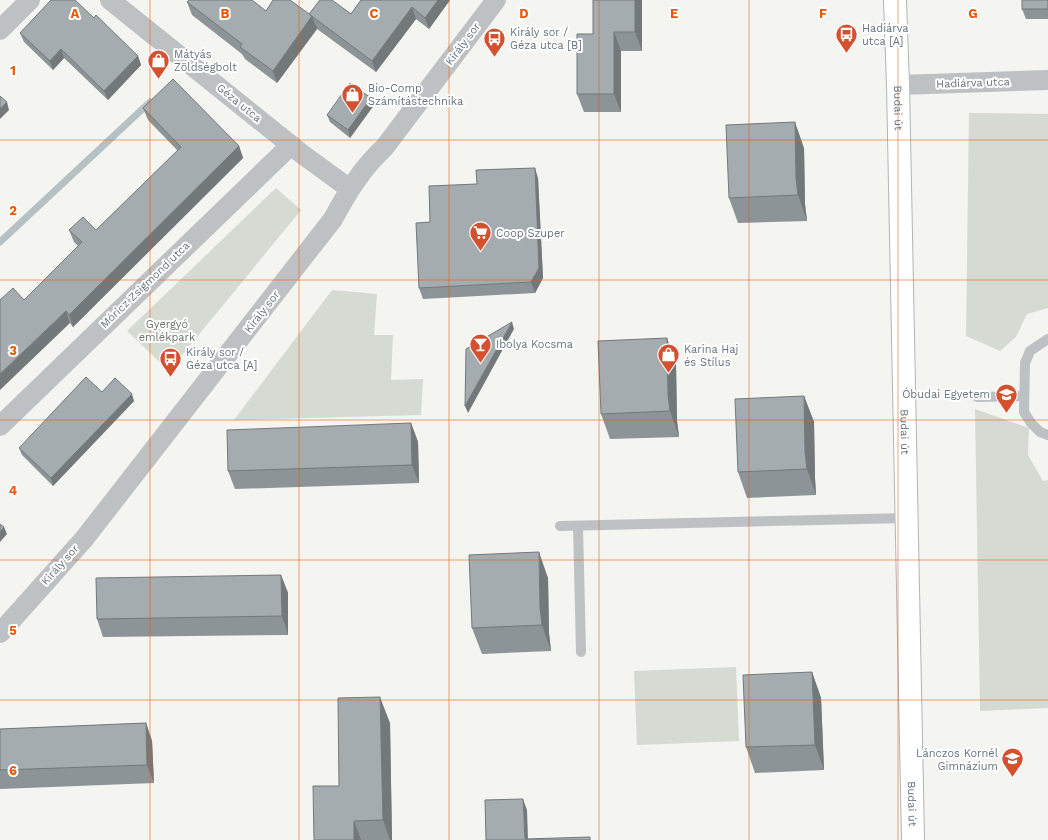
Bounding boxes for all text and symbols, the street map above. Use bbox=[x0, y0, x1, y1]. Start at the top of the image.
text: A bbox=[71, 6, 80, 21]
text: B bbox=[221, 6, 230, 21]
text: C bbox=[370, 6, 379, 21]
text: D bbox=[519, 6, 529, 21]
text: E bbox=[670, 6, 678, 21]
text: F bbox=[819, 6, 827, 21]
text: G bbox=[968, 6, 978, 21]
street label: Király sor bbox=[443, 20, 483, 68]
bus stop icon: Hadiárva utca [A] bbox=[834, 21, 860, 54]
place label: Hadiárva utca [A] bbox=[862, 22, 909, 48]
bus stop icon: Király sor / Géza utca [B] bbox=[482, 25, 508, 58]
place label: Király sor / Géza utca [B] bbox=[510, 26, 582, 52]
shop icon: Mátyás Zöldségbolt bbox=[146, 47, 172, 80]
place label: Mátyás Zöldségbolt bbox=[174, 48, 237, 74]
text: 1 bbox=[10, 63, 16, 78]
street label: Hadiárva utca bbox=[936, 75, 1010, 91]
street label: Géza utca bbox=[214, 81, 264, 125]
shop icon: Bio-Comp Számítástechnika bbox=[339, 81, 365, 114]
place label: Bio-Comp Számítástechnika bbox=[368, 82, 463, 108]
street label: Budai út bbox=[892, 85, 905, 131]
text: 2 bbox=[9, 203, 17, 218]
supermarket icon: Coop Szuper bbox=[468, 220, 494, 253]
place label: Coop Szuper bbox=[496, 227, 565, 240]
street label: Móricz Zsigmond utca bbox=[98, 239, 192, 331]
street label: Király sor bbox=[242, 288, 283, 336]
park label: Gyergyó emlékpark bbox=[139, 318, 195, 344]
bar icon: Ibolya Kocsma bbox=[467, 331, 493, 364]
place label: Ibolya Kocsma bbox=[496, 338, 573, 351]
shop icon: Karina Haj és Stílus bbox=[656, 342, 682, 375]
text: 3 bbox=[9, 343, 17, 358]
place label: Karina Haj és Stílus bbox=[684, 343, 738, 369]
bus stop icon: Király sor / Géza utca [A] bbox=[157, 345, 183, 378]
place label: Király sor / Géza utca [A] bbox=[186, 346, 257, 372]
school or university icon: Óbudai Egyetem bbox=[993, 381, 1019, 414]
place label: Óbudai Egyetem bbox=[902, 387, 990, 401]
street label: Budai út bbox=[898, 409, 912, 455]
text: 4 bbox=[9, 483, 18, 498]
street label: Király sor bbox=[38, 542, 82, 588]
text: 5 bbox=[9, 623, 17, 638]
school or university icon: Lánczos Kornél Gimnázium bbox=[1000, 746, 1026, 779]
place label: Lánczos Kornél Gimnázium bbox=[916, 747, 999, 773]
text: 6 bbox=[9, 763, 17, 778]
street label: Budai út bbox=[905, 781, 919, 827]

